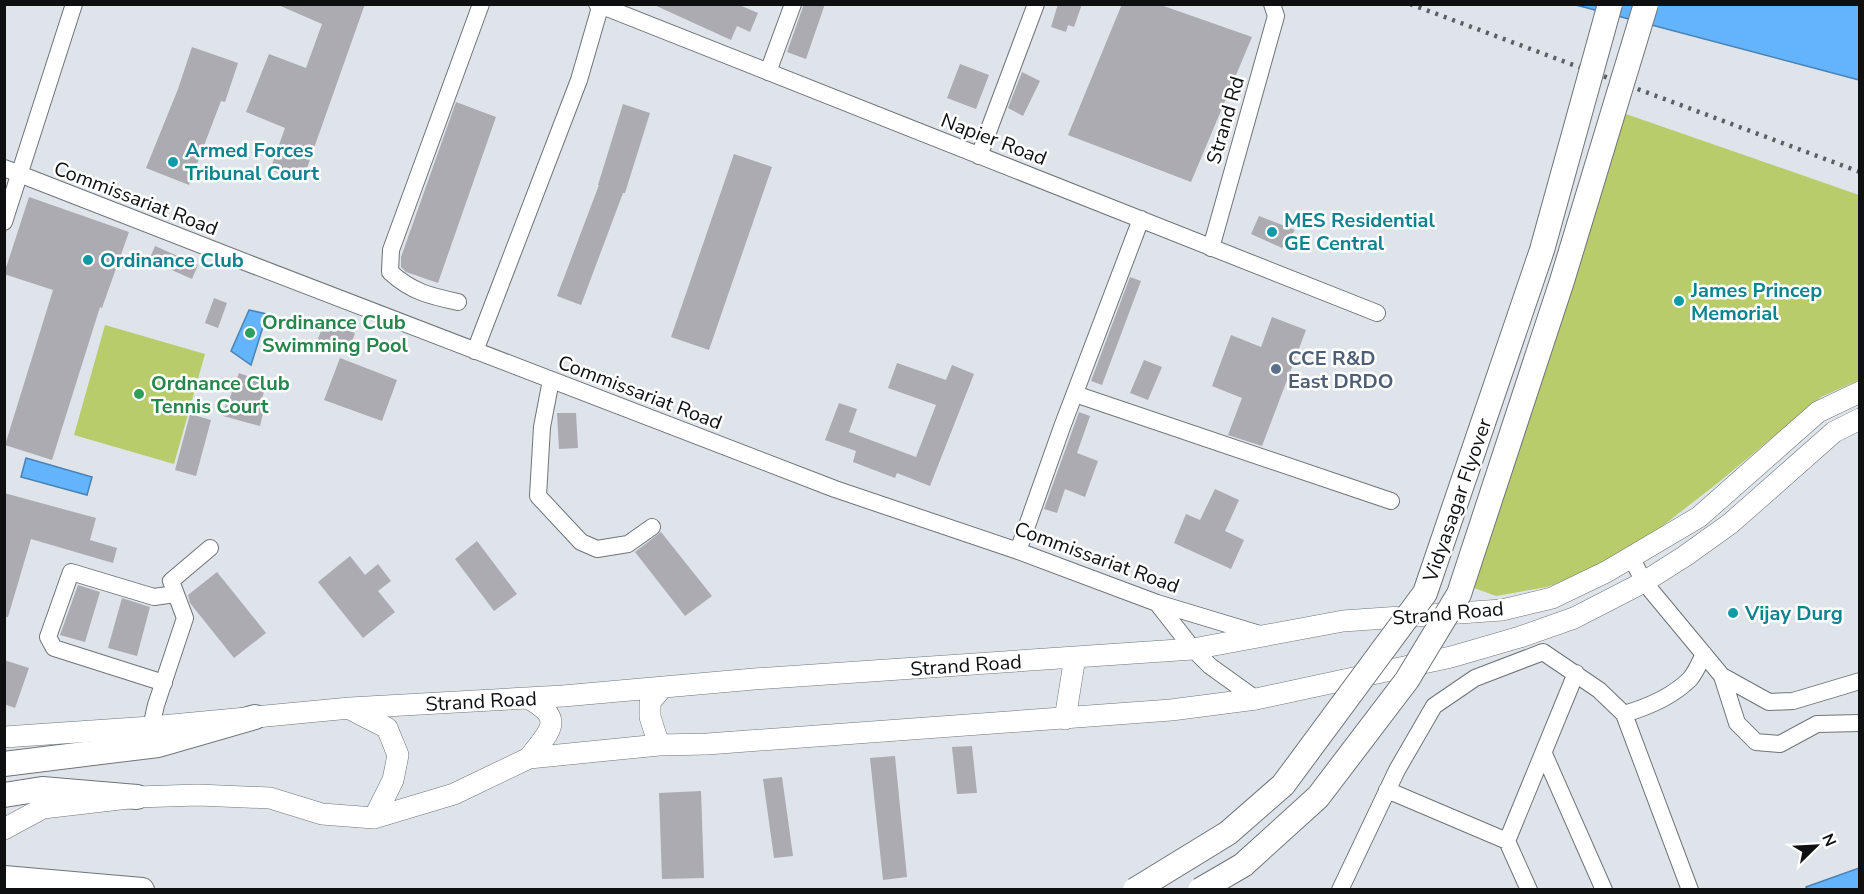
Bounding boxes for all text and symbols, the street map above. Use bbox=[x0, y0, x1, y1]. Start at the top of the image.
street label: Strand Rd bbox=[1200, 73, 1251, 167]
street label: Napier Road bbox=[937, 107, 1051, 172]
place label: Armed Forces Tribunal Court bbox=[185, 137, 319, 187]
street label: Commissariat Road bbox=[50, 155, 222, 242]
marker: Armed Forces Tribunal Court bbox=[166, 155, 180, 169]
place label: MES Residential GE Central bbox=[1284, 207, 1436, 257]
marker: MES Residential GE Central bbox=[1265, 225, 1279, 239]
place label: Ordinance Club bbox=[100, 247, 244, 274]
marker: Ordinance Club bbox=[81, 253, 95, 267]
place label: James Princep Memorial bbox=[1690, 277, 1822, 327]
marker: James Princep Memorial bbox=[1672, 294, 1686, 308]
place label: Ordinance Club Swimming Pool bbox=[262, 309, 409, 359]
marker: Ordinance Club Swimming Pool bbox=[243, 326, 257, 340]
place label: CCE R&D East DRDO bbox=[1288, 345, 1393, 395]
street label: Commissariat Road bbox=[554, 349, 726, 436]
marker: CCE R&D East DRDO bbox=[1269, 362, 1283, 376]
place label: Ordnance Club Tennis Court bbox=[151, 370, 290, 420]
marker: Ordnance Club Tennis Court bbox=[132, 387, 146, 401]
street label: Vidyasagar Flyover bbox=[1416, 415, 1498, 586]
street label: Commissariat Road bbox=[1011, 515, 1183, 600]
street label: Strand Road bbox=[1391, 595, 1505, 632]
place label: Vijay Durg bbox=[1744, 600, 1843, 627]
marker: Vijay Durg bbox=[1726, 606, 1740, 620]
street label: Strand Road bbox=[909, 648, 1023, 683]
street label: Strand Road bbox=[425, 685, 537, 718]
north arrow bbox=[1786, 816, 1846, 876]
text: N bbox=[1816, 830, 1841, 850]

